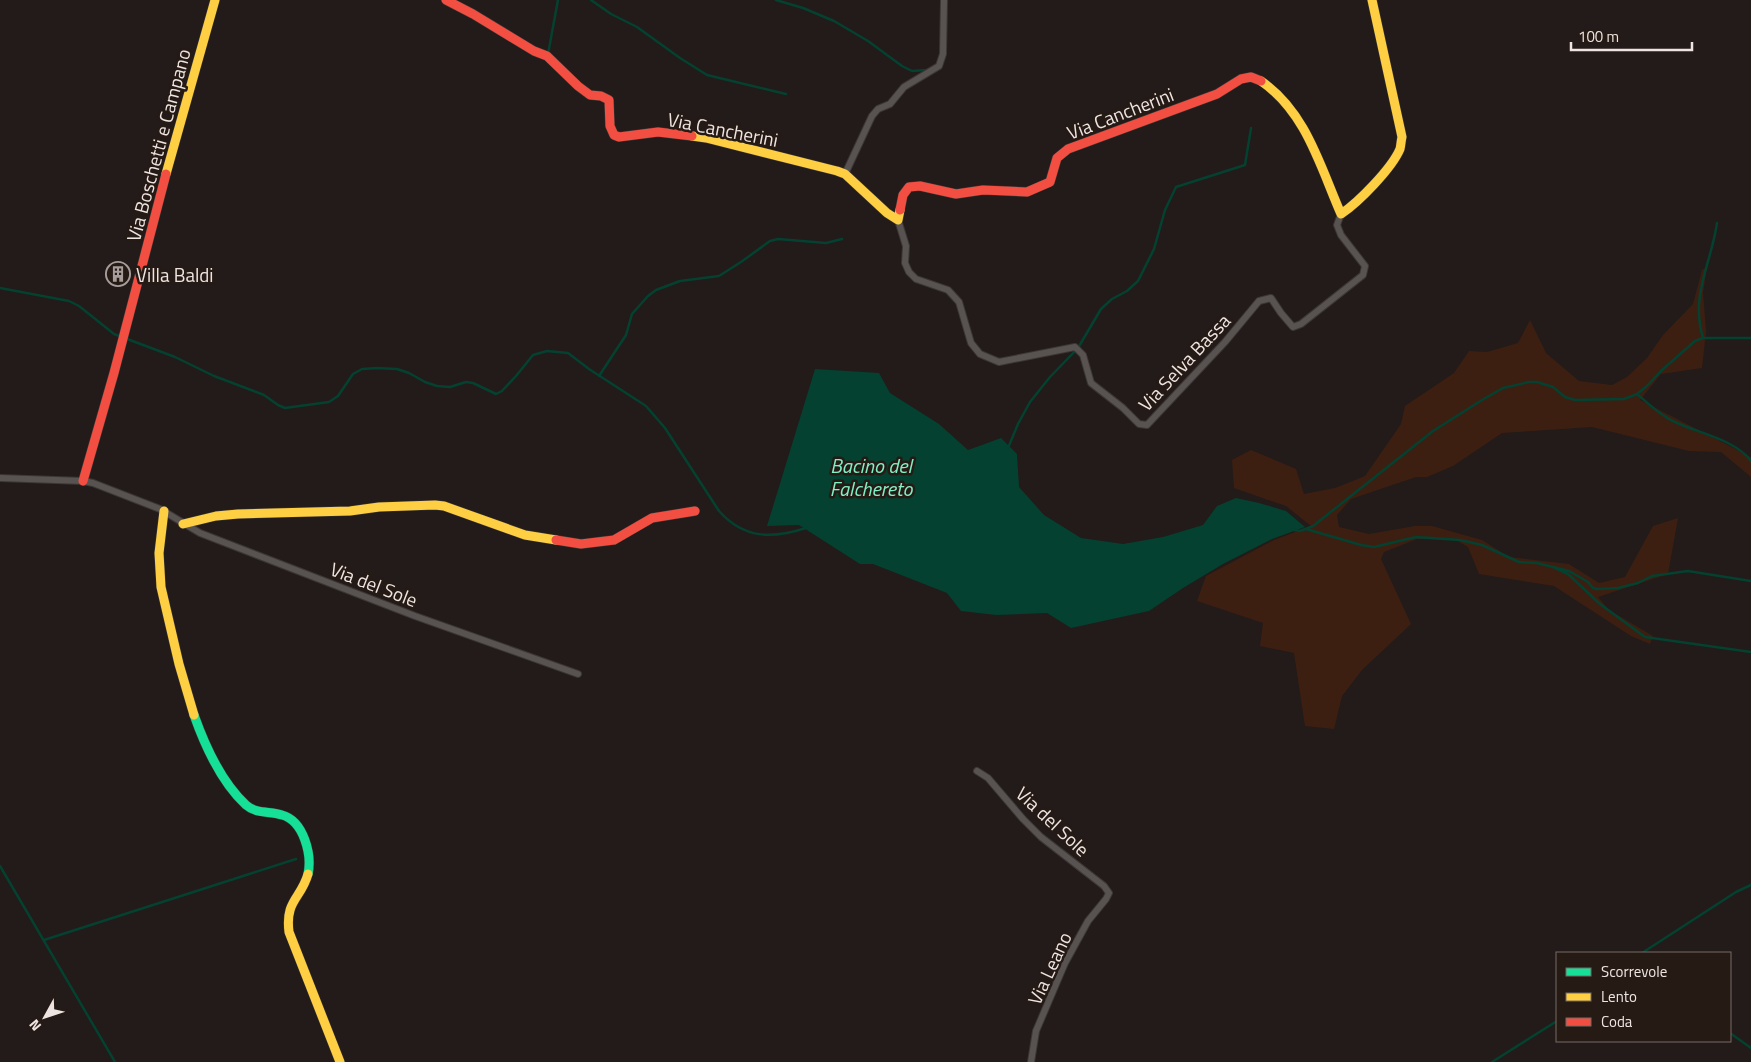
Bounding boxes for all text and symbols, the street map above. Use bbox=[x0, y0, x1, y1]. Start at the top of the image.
scale bar bbox=[1571, 20, 1692, 52]
text: 100 m bbox=[1578, 25, 1619, 48]
street label: Via Boschetti e Campano bbox=[118, 45, 198, 245]
street label: Via Cancherini bbox=[1062, 79, 1178, 147]
street label: Via Cancherini bbox=[665, 104, 781, 154]
place label: Villa Baldi bbox=[136, 260, 214, 289]
building icon: Villa Baldi bbox=[105, 261, 131, 287]
street label: Via Selva Bassa bbox=[1131, 306, 1237, 417]
water label: Bacino del Falchereto bbox=[830, 450, 914, 504]
street label: Via del Sole bbox=[326, 554, 422, 614]
street label: Via del Sole bbox=[1010, 779, 1096, 863]
street label: Via Leano bbox=[1020, 927, 1078, 1009]
legend bbox=[1556, 952, 1731, 1042]
text: Scorrevole bbox=[1601, 960, 1667, 983]
text: Lento bbox=[1601, 985, 1637, 1008]
north arrow bbox=[20, 992, 70, 1042]
text: Coda bbox=[1601, 1010, 1633, 1033]
text: N bbox=[23, 1015, 46, 1036]

